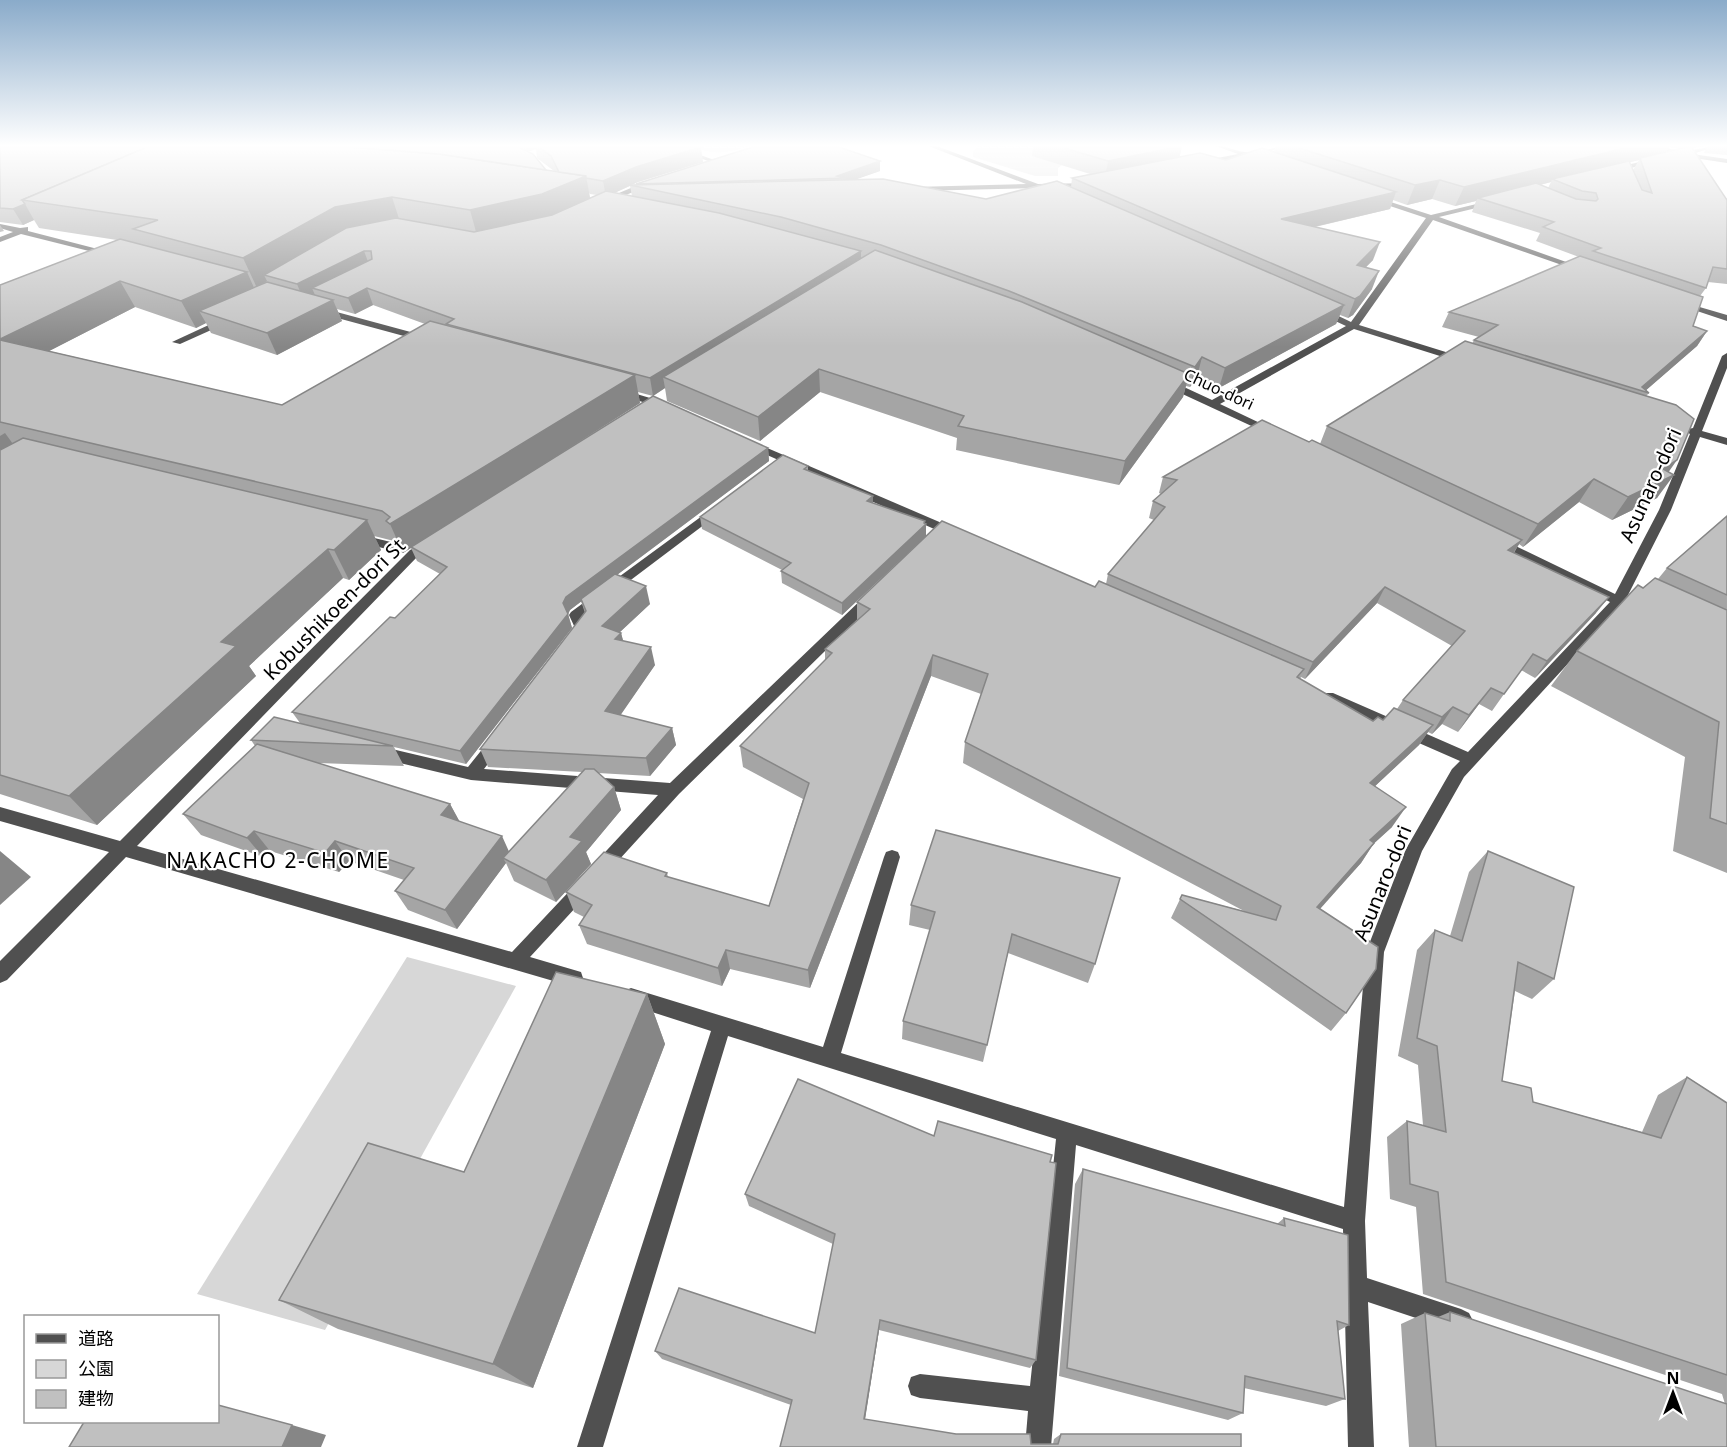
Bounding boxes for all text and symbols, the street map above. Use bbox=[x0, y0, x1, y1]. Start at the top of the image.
street label: Chuo-dori bbox=[1180, 363, 1258, 415]
street label: Asunaro-dori bbox=[1613, 424, 1687, 546]
street label: Kobushikoen-dori St bbox=[257, 532, 411, 686]
street label: Asunaro-dori bbox=[1347, 821, 1417, 945]
district label: NAKACHO 2-CHOME bbox=[166, 846, 390, 874]
legend bbox=[24, 1315, 219, 1423]
text: 道路 bbox=[78, 1326, 114, 1350]
text: 公園 bbox=[78, 1356, 114, 1380]
north arrow bbox=[1643, 1363, 1703, 1423]
text: N bbox=[1666, 1367, 1680, 1389]
text: 建物 bbox=[78, 1386, 114, 1410]

